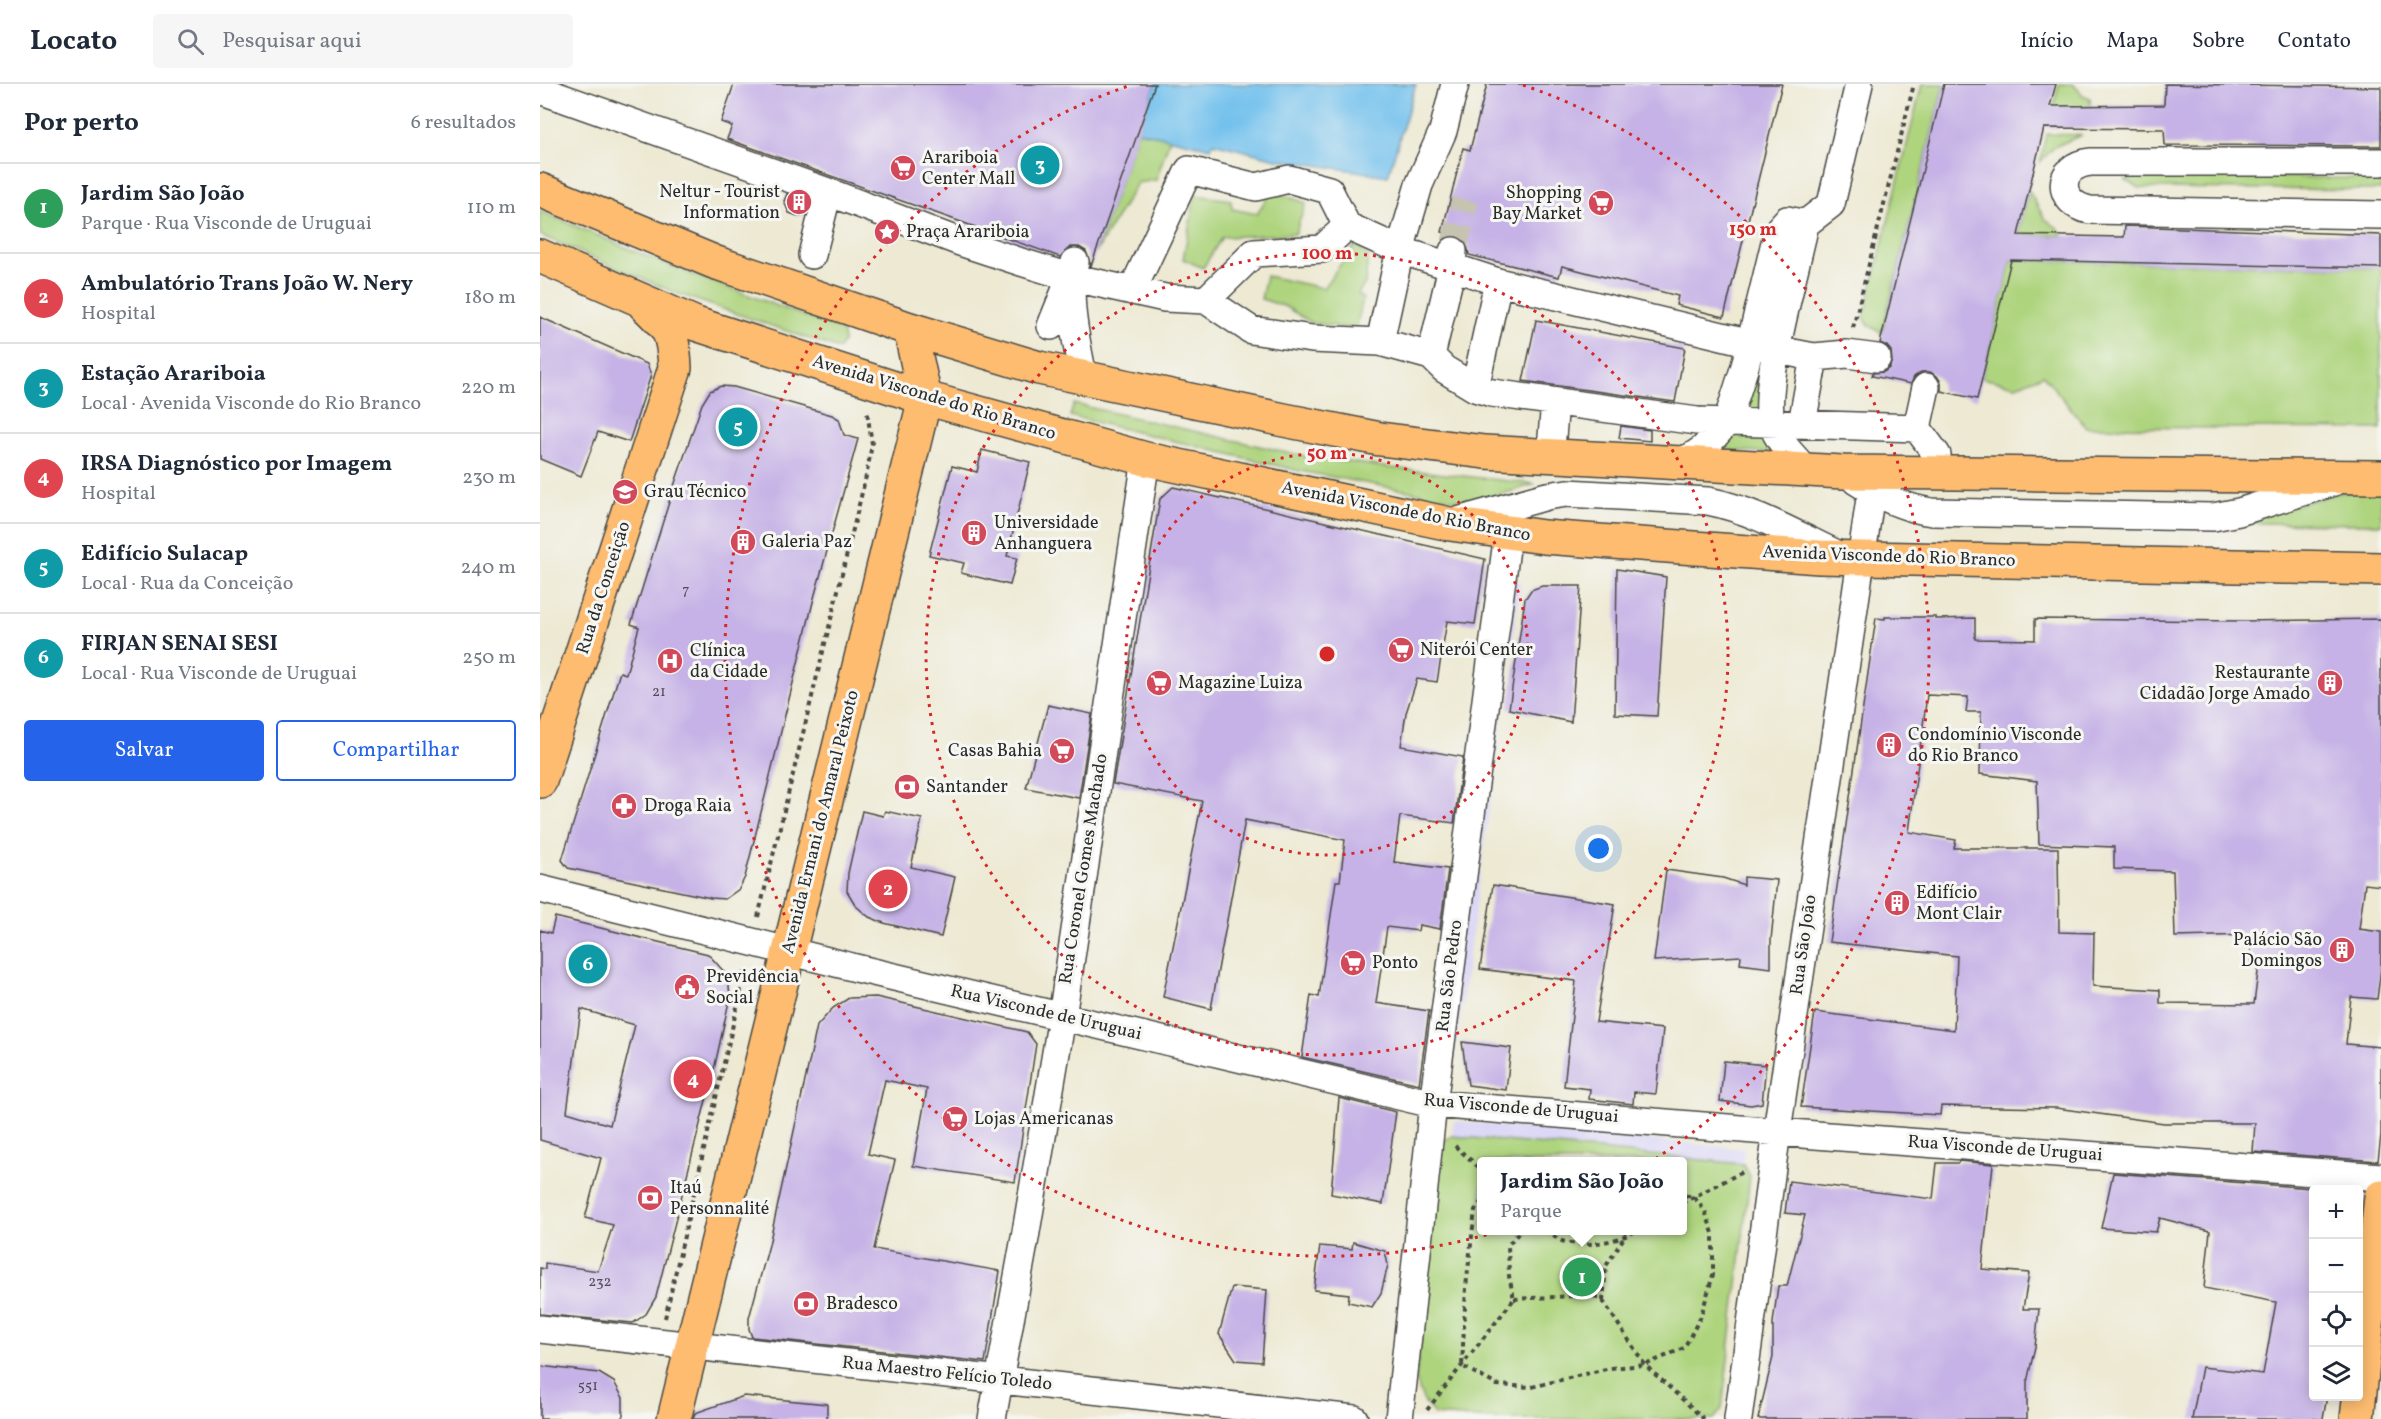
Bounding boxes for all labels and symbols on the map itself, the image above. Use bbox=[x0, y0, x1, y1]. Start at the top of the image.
pin: 3 bbox=[1020, 142, 1060, 188]
place label: Arariboia Center Mall bbox=[922, 146, 1015, 192]
supermarket icon: Arariboia Center Mall bbox=[888, 153, 918, 183]
place label: Neltur - Tourist Information bbox=[659, 180, 780, 226]
place label: Shopping Bay Market bbox=[1492, 181, 1582, 227]
building icon: Neltur - Tourist Information bbox=[784, 187, 814, 217]
supermarket icon: Shopping Bay Market bbox=[1586, 188, 1616, 218]
place icon: Praça Arariboia bbox=[872, 217, 902, 247]
text: 150 m bbox=[1729, 218, 1777, 243]
place label: Praça Arariboia bbox=[906, 220, 1030, 245]
text: 100 m bbox=[1302, 242, 1352, 267]
street label: Avenida Visconde do Rio Branco bbox=[809, 349, 1059, 447]
pin: 5 bbox=[718, 404, 758, 450]
text: 50 m bbox=[1307, 442, 1347, 467]
street label: Avenida Visconde do Rio Branco bbox=[1279, 476, 1533, 548]
school or university icon: Grau Técnico bbox=[610, 477, 640, 507]
place label: Grau Técnico bbox=[644, 480, 746, 505]
place label: Universidade Anhanguera bbox=[994, 511, 1099, 557]
street label: Rua da Conceição bbox=[571, 518, 637, 658]
building icon: Universidade Anhanguera bbox=[959, 518, 989, 548]
building icon: Galeria Paz bbox=[728, 527, 758, 557]
place label: Galeria Paz bbox=[762, 530, 852, 555]
street label: Avenida Visconde do Rio Branco bbox=[1762, 540, 2016, 574]
house number: 7 bbox=[682, 580, 690, 601]
supermarket icon: Niterói Center bbox=[1386, 635, 1416, 665]
place label: Niterói Center bbox=[1420, 638, 1533, 663]
place label: Clínica da Cidade bbox=[690, 639, 768, 685]
centre of rings bbox=[1317, 644, 1337, 664]
hospital icon: Clínica da Cidade bbox=[655, 646, 685, 676]
place label: Restaurante Cidadão Jorge Amado bbox=[2140, 661, 2310, 707]
supermarket icon: Magazine Luiza bbox=[1144, 668, 1174, 698]
building icon: Restaurante Cidadão Jorge Amado bbox=[2315, 668, 2345, 698]
place label: Magazine Luiza bbox=[1178, 671, 1303, 696]
house number: 21 bbox=[652, 682, 666, 703]
street label: Avenida Ernani do Amaral Peixoto bbox=[776, 688, 866, 956]
place label: Condomínio Visconde do Rio Branco bbox=[1908, 723, 2082, 769]
building icon: Condomínio Visconde do Rio Branco bbox=[1874, 730, 1904, 760]
supermarket icon: Casas Bahia bbox=[1047, 736, 1077, 766]
place label: Casas Bahia bbox=[948, 739, 1042, 764]
street label: Rua Coronel Gomes Machado bbox=[1053, 752, 1115, 986]
bank icon: Santander bbox=[892, 772, 922, 802]
place label: Santander bbox=[926, 775, 1008, 800]
pharmacy icon: Droga Raia bbox=[609, 791, 639, 821]
place label: Droga Raia bbox=[644, 794, 732, 819]
your location bbox=[1584, 834, 1613, 863]
pin: 2 bbox=[868, 866, 908, 912]
place label: Edifício Mont Clair bbox=[1916, 881, 2002, 927]
building icon: Edifício Mont Clair bbox=[1882, 888, 1912, 918]
street label: Rua São João bbox=[1785, 893, 1823, 997]
street label: Rua São Pedro bbox=[1431, 918, 1469, 1034]
place label: Palácio São Domingos bbox=[2233, 928, 2322, 974]
building icon: Palácio São Domingos bbox=[2327, 935, 2357, 965]
pin: 6 bbox=[568, 942, 608, 986]
supermarket icon: Ponto bbox=[1338, 948, 1368, 978]
place label: Ponto bbox=[1372, 951, 1418, 976]
place label: Previdência Social bbox=[706, 965, 799, 1011]
public building icon: Previdência Social bbox=[672, 972, 702, 1002]
street label: Rua Visconde de Uruguai bbox=[948, 979, 1144, 1047]
pin: 4 bbox=[674, 1056, 712, 1102]
street label: Rua Visconde de Uruguai bbox=[1422, 1088, 1620, 1130]
supermarket icon: Lojas Americanas bbox=[940, 1104, 970, 1134]
place label: Lojas Americanas bbox=[974, 1107, 1114, 1132]
street label: Rua Visconde de Uruguai bbox=[1907, 1130, 2103, 1168]
place label: Itaú Personnalité bbox=[670, 1176, 769, 1222]
bank icon: Itaú Personnalité bbox=[635, 1183, 665, 1213]
pin: 1 bbox=[1562, 1254, 1602, 1300]
house number: 232 bbox=[588, 1272, 612, 1293]
bank icon: Bradesco bbox=[791, 1289, 821, 1319]
place label: Bradesco bbox=[826, 1292, 898, 1317]
street label: Rua Maestro Felício Toledo bbox=[841, 1351, 1053, 1397]
house number: 551 bbox=[578, 1376, 598, 1397]

